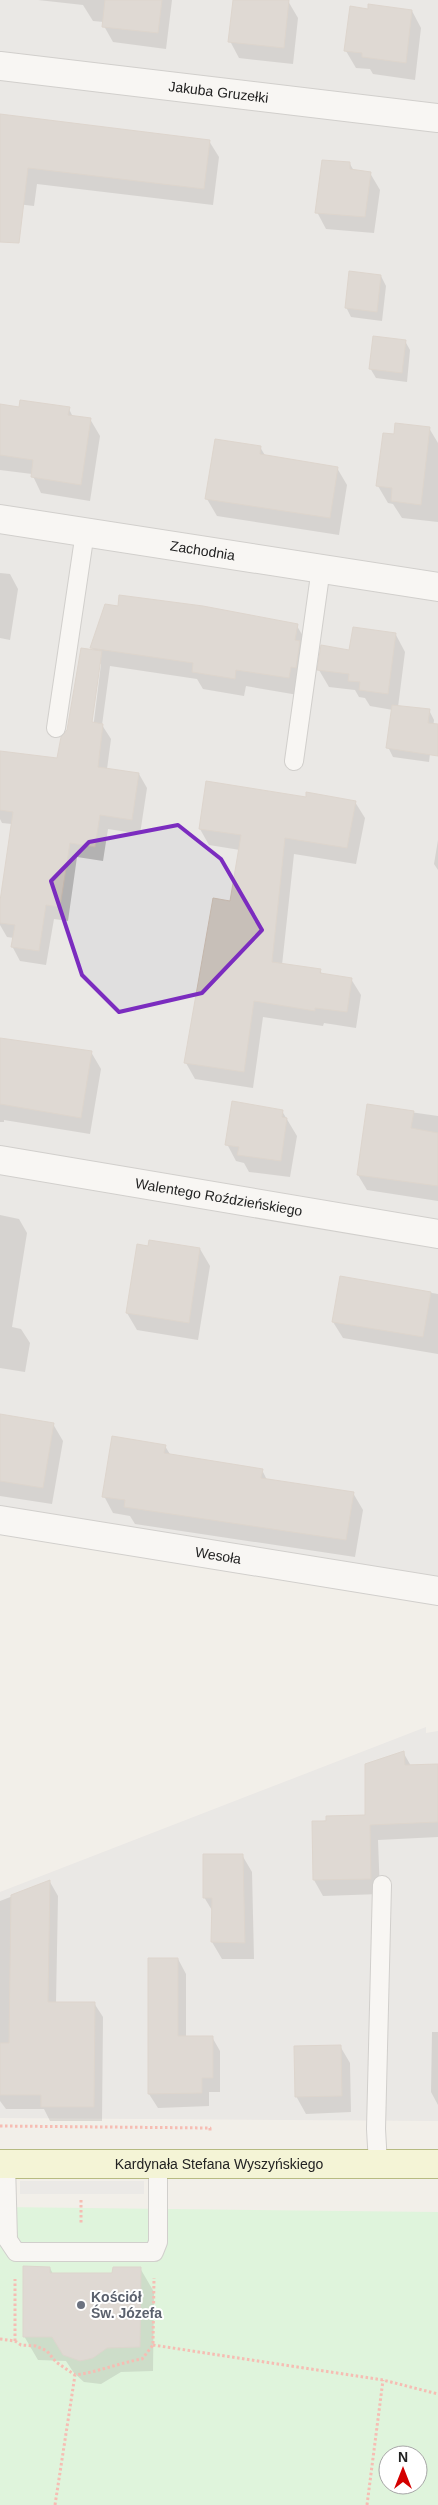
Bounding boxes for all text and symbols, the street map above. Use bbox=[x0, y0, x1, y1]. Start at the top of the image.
street label: Jakuba Gruzełki bbox=[168, 78, 269, 106]
street label: Zachodnia bbox=[169, 538, 236, 563]
street label: Walentego Roździeńskiego bbox=[134, 1175, 304, 1219]
street label: Wesoła bbox=[194, 1544, 243, 1567]
street label: Kardynała Stefana Wyszyńskiego bbox=[115, 2156, 324, 2172]
place label: Kościół Św. Józefa bbox=[91, 2289, 162, 2321]
marker: Kościół Św. Józefa bbox=[75, 2299, 87, 2311]
north arrow bbox=[378, 2445, 428, 2495]
text: N bbox=[398, 2449, 408, 2465]

